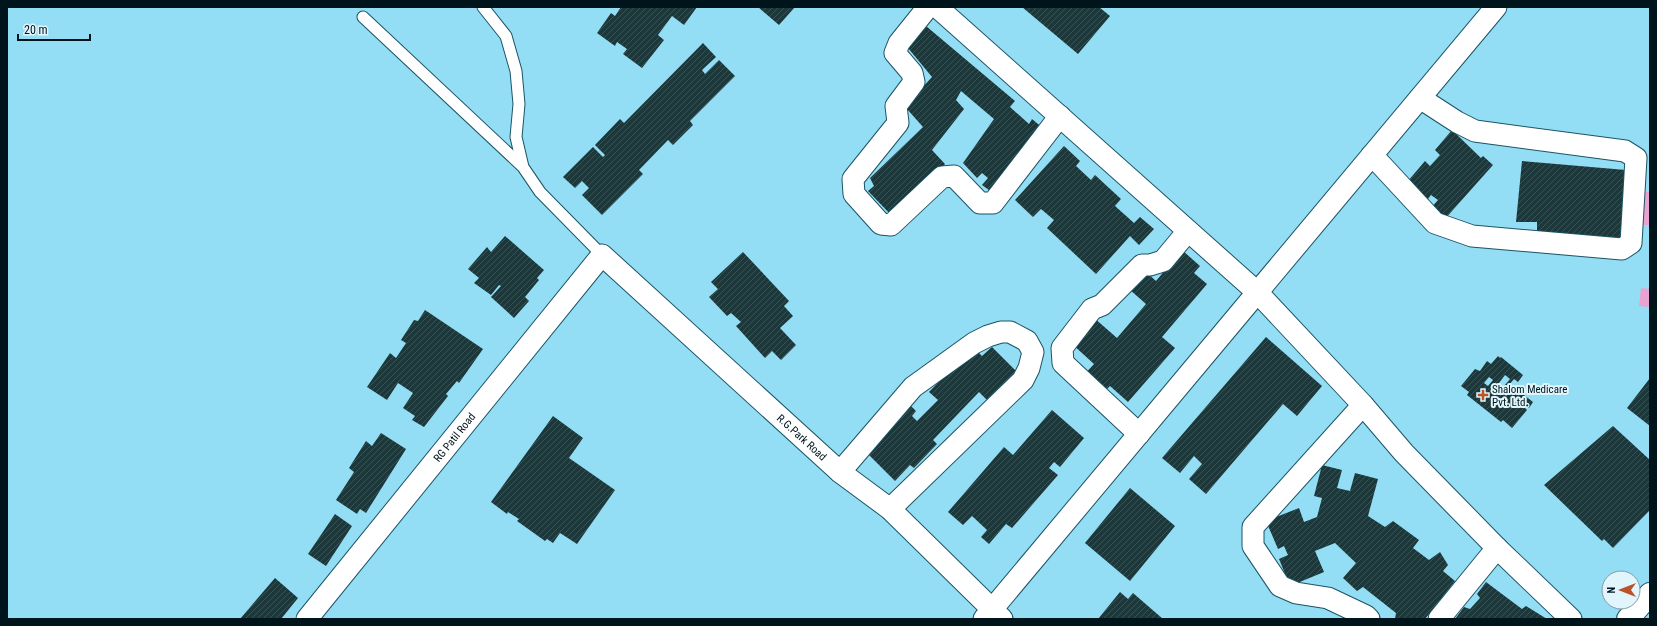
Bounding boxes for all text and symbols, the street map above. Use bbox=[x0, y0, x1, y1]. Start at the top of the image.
scale bar bbox=[18, 16, 90, 42]
text: 20 m bbox=[24, 23, 48, 37]
place label: Shalom Medicare Pvt. Ltd. bbox=[1492, 383, 1567, 409]
marker: Shalom Medicare Pvt. Ltd. bbox=[1477, 389, 1489, 401]
street label: RG Patil Road bbox=[431, 410, 478, 465]
street label: R.G.Park Road bbox=[774, 412, 829, 463]
north arrow bbox=[1601, 570, 1641, 610]
text: N bbox=[1605, 586, 1618, 593]

